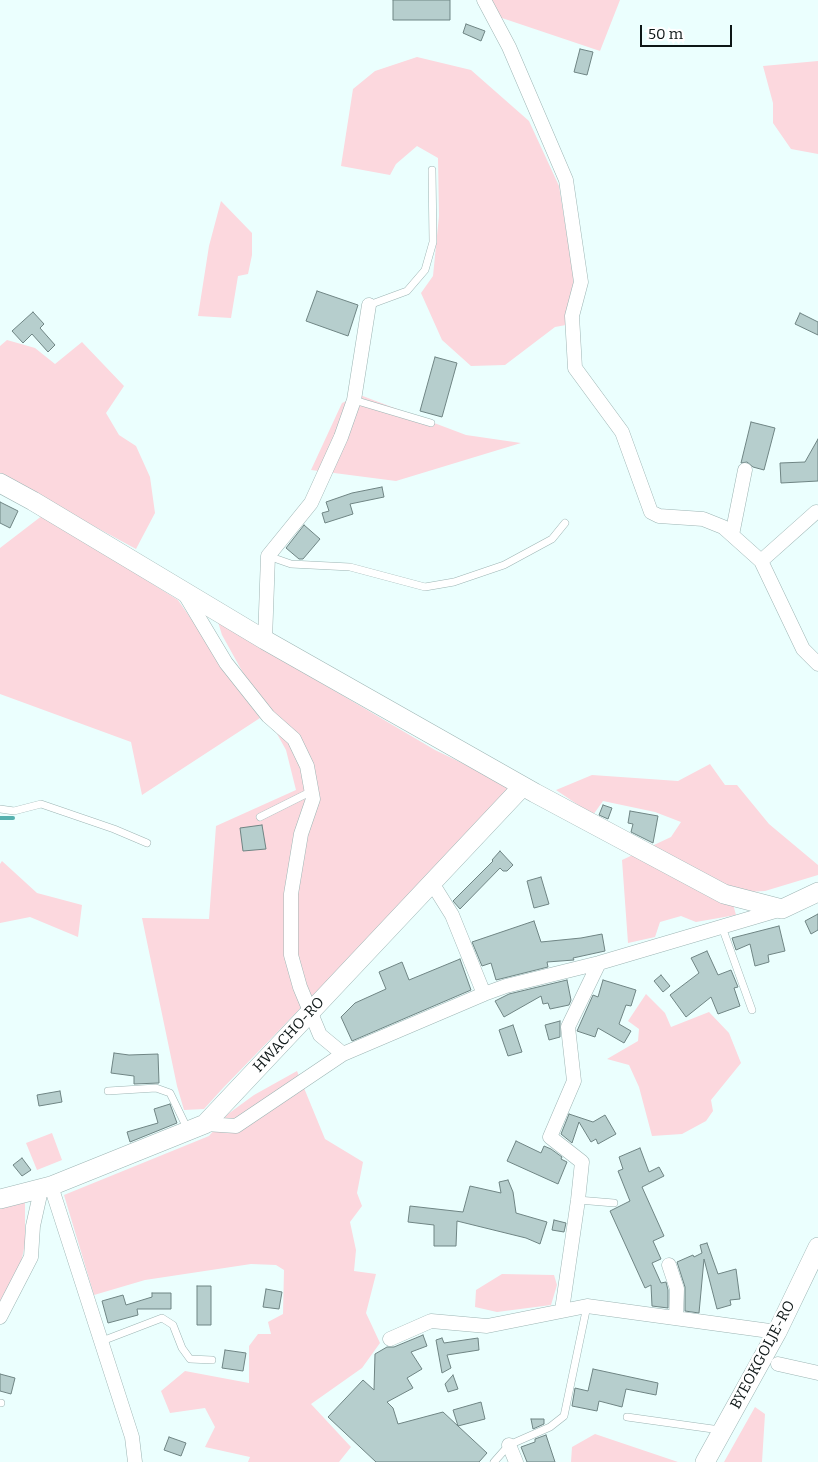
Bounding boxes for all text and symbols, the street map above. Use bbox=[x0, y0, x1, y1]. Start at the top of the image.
scale bar bbox=[643, 15, 736, 47]
text: 50 m bbox=[648, 25, 683, 43]
street label: HWACHO-RO bbox=[250, 994, 328, 1076]
street label: BYEOKGOLJE-RO bbox=[727, 1298, 799, 1412]

